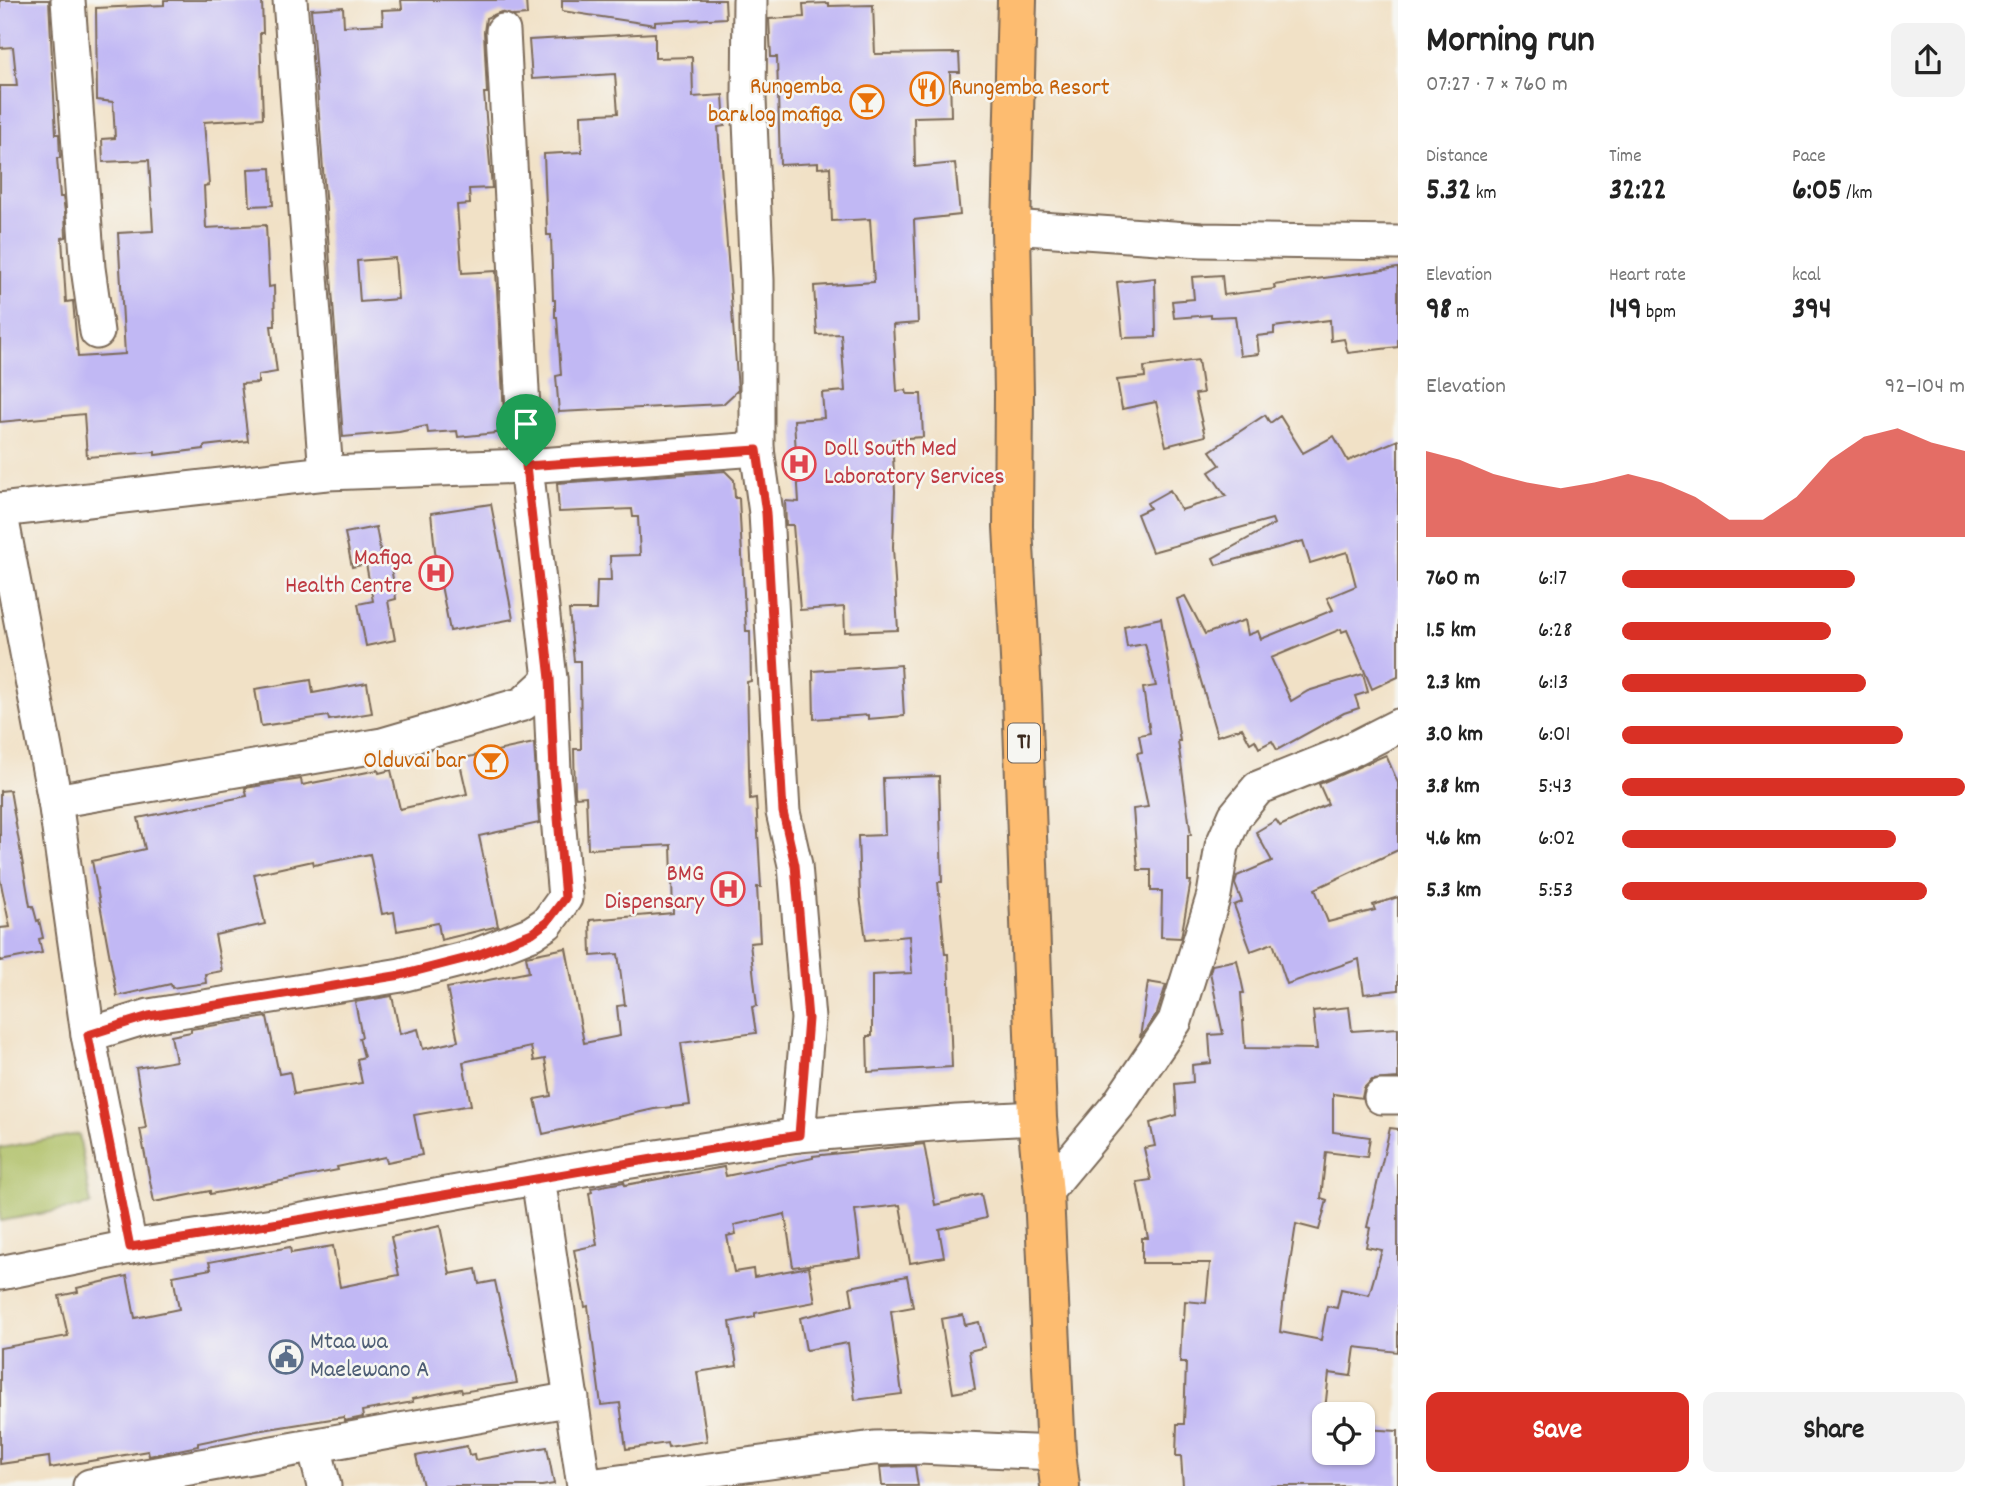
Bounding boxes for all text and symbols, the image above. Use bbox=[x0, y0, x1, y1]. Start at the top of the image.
text: Morning run bbox=[1426, 15, 1595, 70]
button: share bbox=[1891, 23, 1965, 97]
text: 07:27 · 7 × 760 m bbox=[1426, 69, 1568, 102]
restaurant icon: Rungemba Resort bbox=[908, 70, 946, 108]
place label: Rungemba bar&log mafiga bbox=[708, 71, 843, 133]
place label: Rungemba Resort bbox=[951, 72, 1110, 106]
bar icon: Rungemba bar&log mafiga bbox=[848, 83, 886, 121]
text: Distance bbox=[1426, 144, 1488, 171]
text: Time bbox=[1609, 144, 1642, 171]
text: Pace bbox=[1792, 144, 1826, 171]
text: 5.32 bbox=[1426, 171, 1471, 214]
text: 32:22 bbox=[1609, 171, 1667, 214]
text: 6:05 bbox=[1792, 171, 1842, 214]
text: km bbox=[1471, 181, 1497, 208]
text: /km bbox=[1842, 181, 1873, 208]
text: Elevation bbox=[1426, 263, 1492, 290]
text: Heart rate bbox=[1609, 263, 1686, 290]
text: kcal bbox=[1792, 263, 1821, 290]
text: 98 bbox=[1426, 290, 1452, 333]
text: 149 bbox=[1609, 290, 1642, 333]
text: 394 bbox=[1792, 290, 1832, 333]
text: m bbox=[1452, 300, 1469, 327]
text: bpm bbox=[1642, 300, 1676, 327]
text: Elevation bbox=[1426, 371, 1506, 404]
text: 92–104 m bbox=[1885, 371, 1965, 404]
pin bbox=[496, 394, 556, 466]
icon: arrive bbox=[507, 405, 545, 443]
place label: Doll South Med Laboratory Services bbox=[824, 433, 1005, 495]
hospital icon: Doll South Med Laboratory Services bbox=[780, 445, 818, 483]
place label: Mafiga Health Centre bbox=[285, 542, 413, 604]
hospital icon: Mafiga Health Centre bbox=[417, 554, 455, 592]
text: 760 m bbox=[1426, 563, 1480, 596]
text: 6:17 bbox=[1538, 563, 1567, 596]
text: 1.5 km bbox=[1426, 615, 1476, 648]
text: 6:28 bbox=[1538, 615, 1572, 648]
text: 2.3 km bbox=[1426, 667, 1481, 700]
text: 6:13 bbox=[1538, 667, 1568, 700]
text: 3.0 km bbox=[1426, 719, 1483, 752]
text: 6:01 bbox=[1538, 719, 1571, 752]
road number: T1 bbox=[1008, 723, 1040, 762]
bar icon: Olduvai bar bbox=[472, 743, 510, 781]
place label: Olduvai bar bbox=[363, 745, 466, 779]
text: 3.8 km bbox=[1426, 771, 1480, 804]
text: 5:43 bbox=[1538, 771, 1572, 804]
text: 4.6 km bbox=[1426, 823, 1481, 856]
text: 6:02 bbox=[1538, 823, 1576, 856]
place label: BMG Dispensary bbox=[604, 858, 705, 920]
hospital icon: BMG Dispensary bbox=[709, 870, 747, 908]
text: 5.3 km bbox=[1426, 875, 1481, 908]
text: 5:53 bbox=[1538, 875, 1573, 908]
place label: Mtaa wa Maelewano A bbox=[310, 1326, 429, 1388]
public building icon: Mtaa wa Maelewano A bbox=[267, 1338, 305, 1376]
button: Save bbox=[1426, 1392, 1689, 1472]
button: Share bbox=[1703, 1392, 1965, 1472]
map controls bbox=[1312, 1402, 1375, 1465]
button: locate bbox=[1312, 1402, 1375, 1465]

